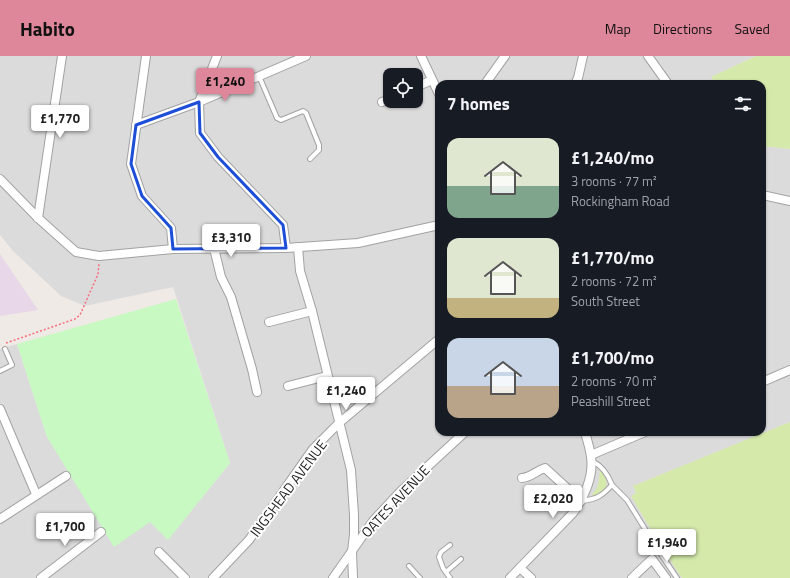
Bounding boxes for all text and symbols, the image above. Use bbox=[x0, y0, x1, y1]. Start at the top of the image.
text: Habito bbox=[20, 14, 75, 43]
text: Map bbox=[605, 18, 631, 39]
text: Directions bbox=[653, 18, 712, 39]
text: Saved bbox=[734, 18, 770, 39]
pin: £1,240 bbox=[192, 68, 258, 102]
map controls bbox=[383, 68, 423, 108]
button: locate bbox=[383, 68, 423, 108]
text: £1,240 bbox=[205, 71, 245, 91]
text: 7 homes bbox=[447, 91, 510, 117]
icon: filters bbox=[732, 93, 754, 115]
pin: £1,770 bbox=[27, 105, 93, 139]
text: £1,770 bbox=[40, 108, 80, 128]
text: £1,240/mo bbox=[571, 145, 654, 171]
icon: home bbox=[479, 154, 527, 202]
text: 3 rooms · 77 m² bbox=[571, 171, 657, 191]
text: Rockingham Road bbox=[571, 191, 670, 211]
pin: £3,310 bbox=[198, 224, 264, 258]
text: £3,310 bbox=[211, 227, 251, 247]
text: £1,770/mo bbox=[571, 245, 654, 271]
icon: home bbox=[479, 254, 527, 302]
text: 2 rooms · 72 m² bbox=[571, 271, 657, 291]
text: South Street bbox=[571, 291, 640, 311]
text: £1,700/mo bbox=[571, 345, 654, 371]
icon: home bbox=[479, 354, 527, 402]
text: 2 rooms · 70 m² bbox=[571, 371, 657, 391]
pin: £1,240 bbox=[313, 377, 379, 411]
text: £1,240 bbox=[326, 380, 366, 400]
text: Peashill Street bbox=[571, 391, 650, 411]
street label: INGSHEAD AVENUE bbox=[244, 435, 332, 541]
street label: OATES AVENUE bbox=[356, 460, 434, 542]
pin: £2,020 bbox=[520, 485, 586, 519]
text: £2,020 bbox=[533, 488, 573, 508]
pin: £1,700 bbox=[32, 513, 98, 547]
text: £1,700 bbox=[45, 516, 85, 536]
pin: £1,940 bbox=[634, 529, 700, 563]
text: £1,940 bbox=[647, 532, 687, 552]

